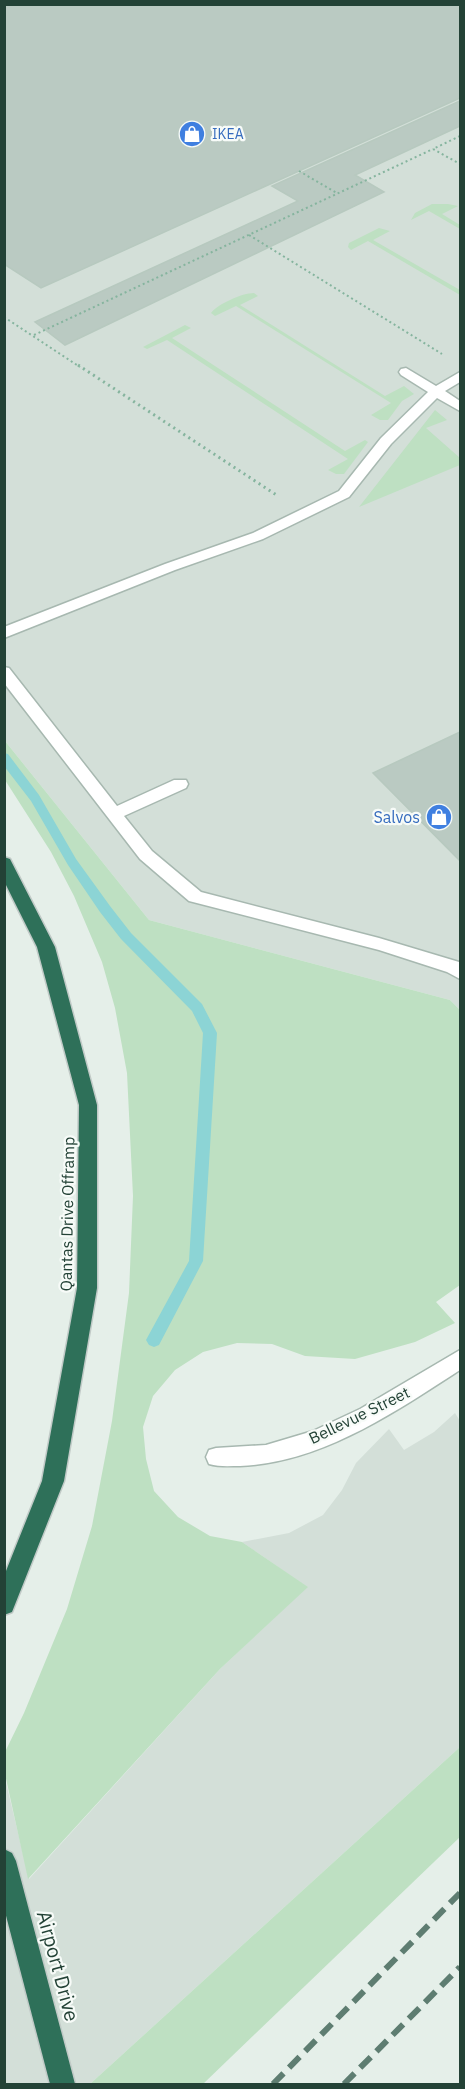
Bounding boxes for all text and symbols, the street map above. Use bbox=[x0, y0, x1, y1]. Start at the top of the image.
shop icon: IKEA bbox=[177, 119, 207, 149]
place label: IKEA bbox=[212, 125, 244, 143]
shop icon: Salvos bbox=[424, 802, 454, 832]
place label: Salvos bbox=[373, 807, 420, 827]
street label: Qantas Drive Offramp bbox=[56, 1136, 78, 1292]
street label: Bellevue Street bbox=[305, 1382, 413, 1448]
street label: Airport Drive bbox=[31, 1908, 86, 2024]

